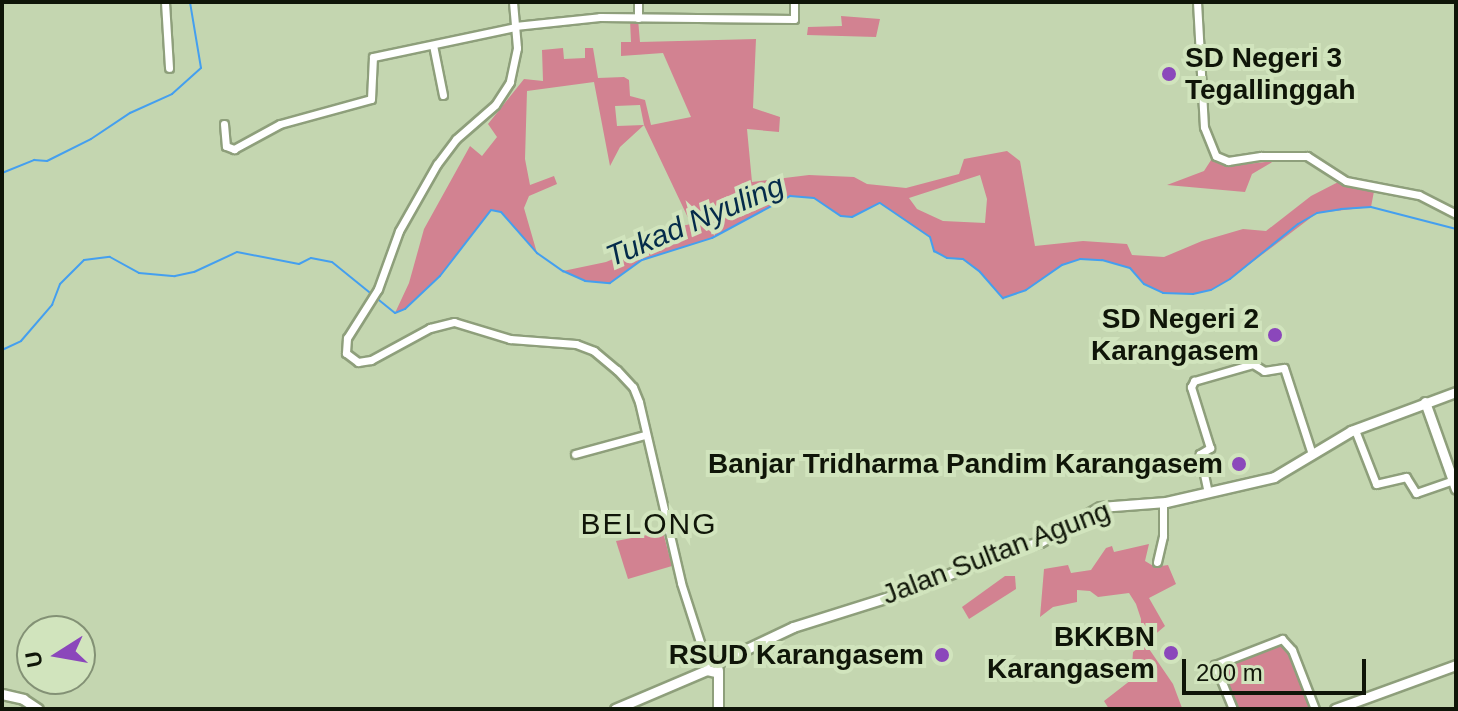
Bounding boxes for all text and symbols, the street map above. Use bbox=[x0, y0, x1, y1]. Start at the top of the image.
place label: SD Negeri 3 Tegallinggah bbox=[1185, 41, 1356, 107]
marker: SD Negeri 3 Tegallinggah bbox=[1160, 65, 1178, 83]
water label: Tukad Nyuling bbox=[601, 167, 789, 275]
place label: SD Negeri 2 Karangasem bbox=[1091, 302, 1259, 368]
marker: SD Negeri 2 Karangasem bbox=[1266, 326, 1284, 344]
place label: Banjar Tridharma Pandim Karangasem bbox=[708, 447, 1223, 481]
marker: Banjar Tridharma Pandim Karangasem bbox=[1230, 455, 1248, 473]
street label: Jalan Sultan Agung bbox=[877, 494, 1115, 612]
district label: BELONG bbox=[580, 506, 718, 542]
north arrow bbox=[16, 615, 96, 695]
place label: BKKBN Karangasem bbox=[987, 620, 1155, 686]
place label: RSUD Karangasem bbox=[669, 638, 924, 672]
scale bar bbox=[1186, 643, 1370, 693]
marker: RSUD Karangasem bbox=[931, 644, 953, 666]
marker: BKKBN Karangasem bbox=[1162, 644, 1180, 662]
text: U bbox=[20, 649, 48, 669]
text: 200 m bbox=[1196, 659, 1263, 686]

